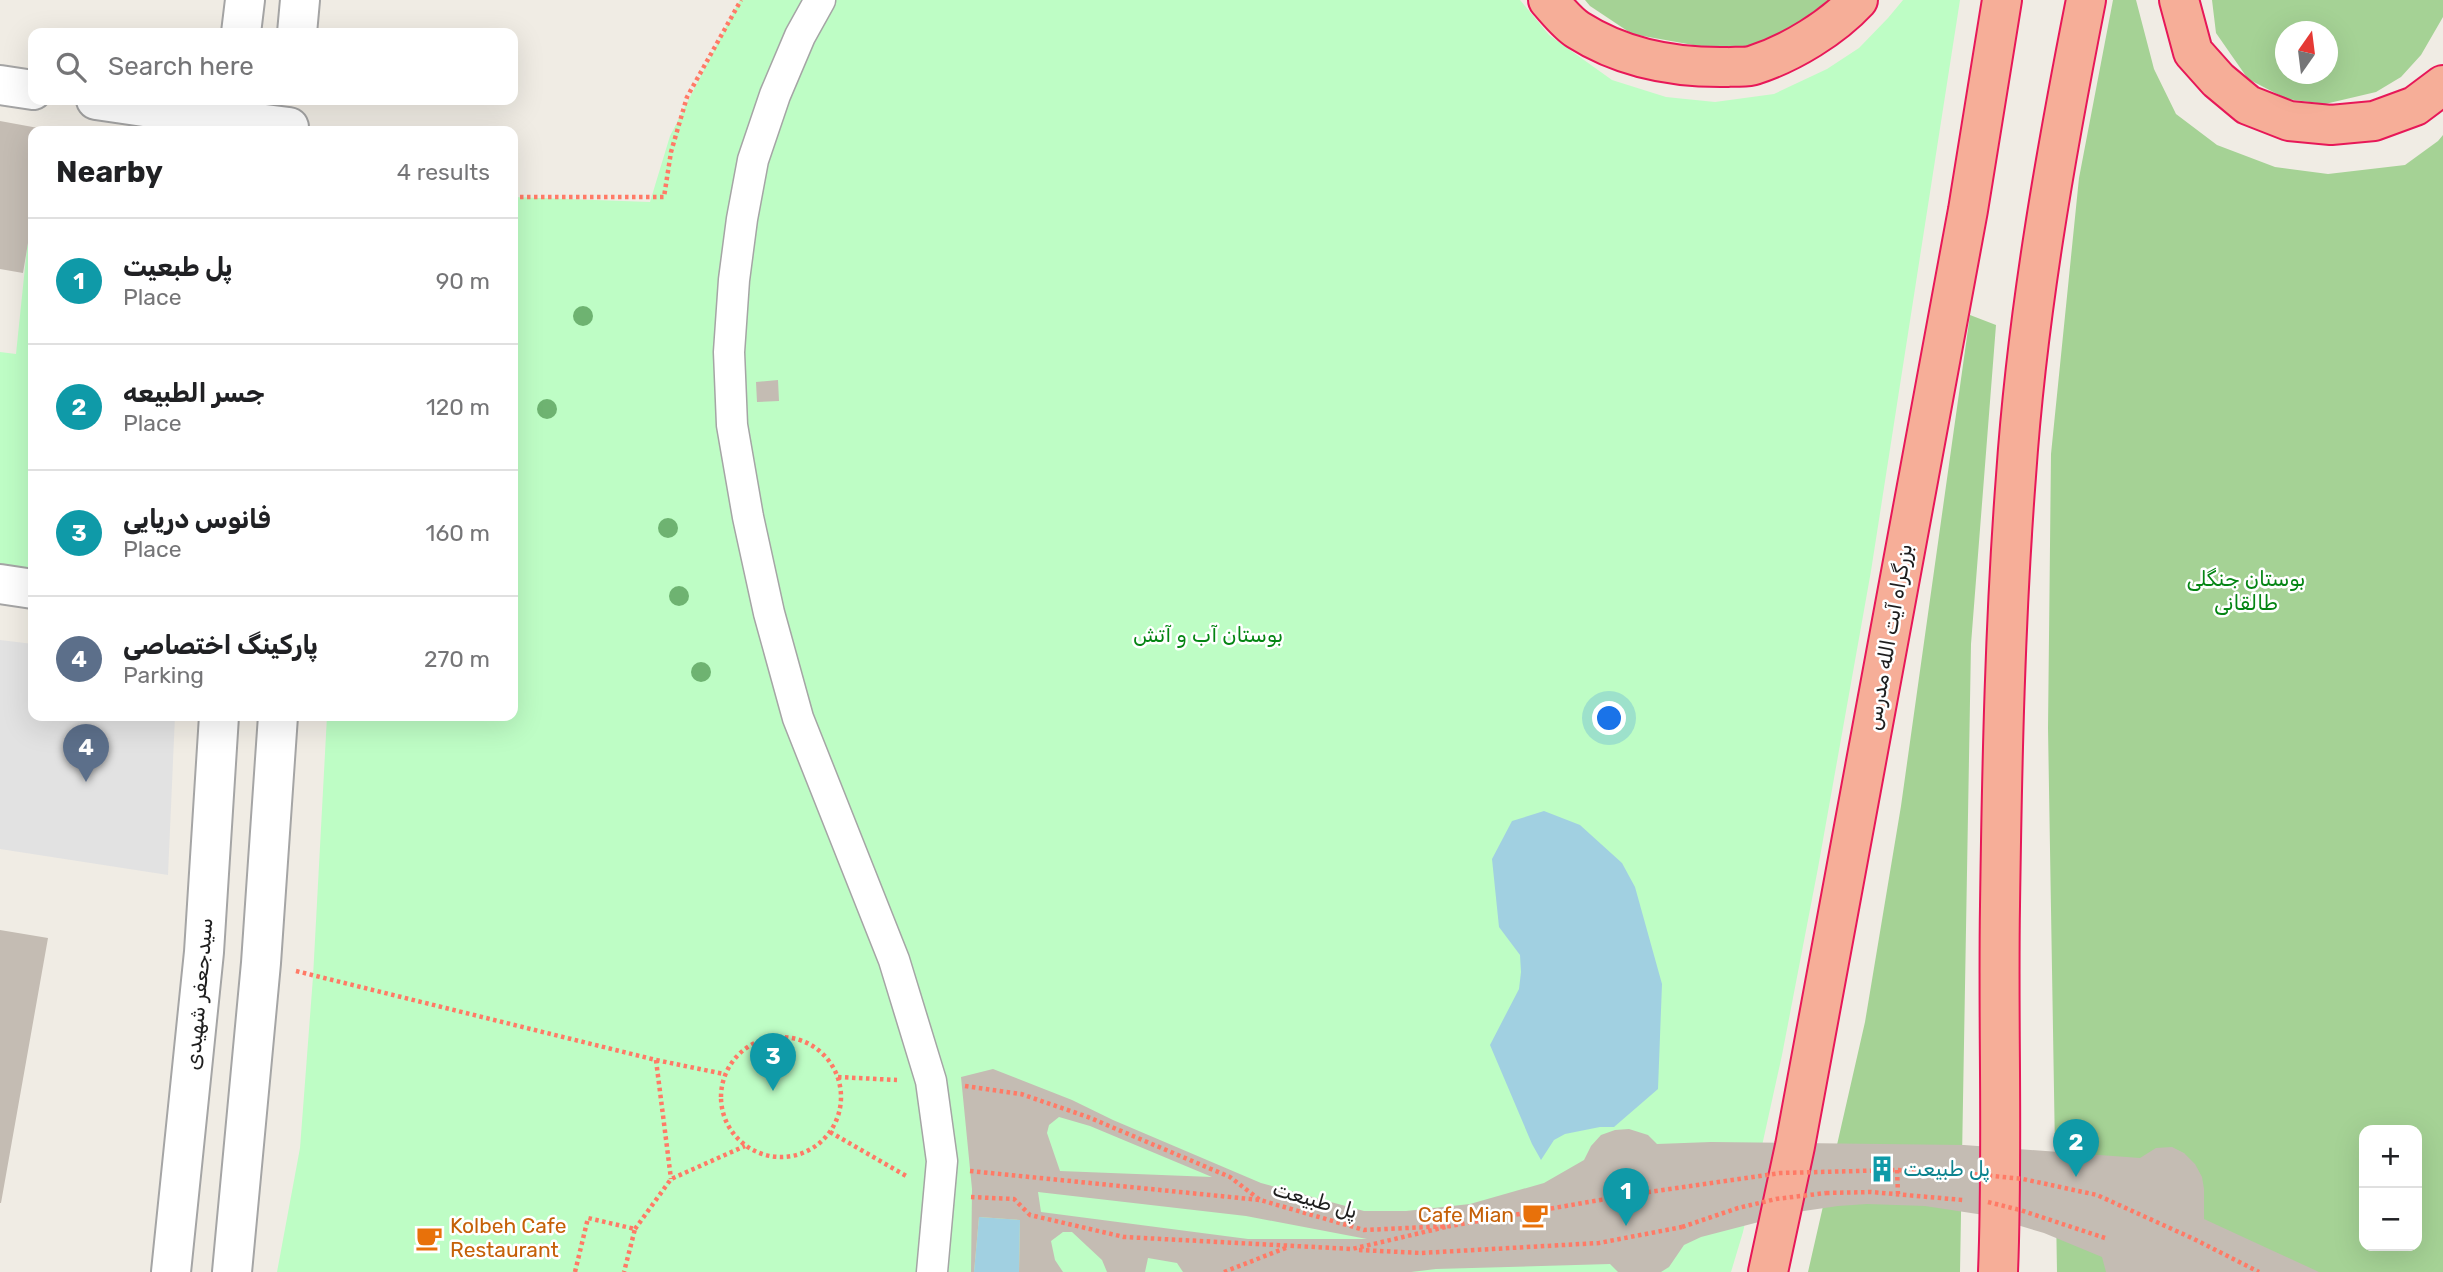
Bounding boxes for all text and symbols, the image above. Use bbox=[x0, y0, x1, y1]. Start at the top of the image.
north arrow bbox=[2275, 21, 2338, 84]
search box bbox=[28, 28, 518, 105]
icon: search bbox=[52, 48, 90, 86]
text: Search here bbox=[108, 51, 254, 82]
text: Nearby bbox=[56, 154, 163, 190]
text: 4 results bbox=[397, 158, 490, 186]
text: پل طبعیت bbox=[123, 252, 233, 283]
text: 1 bbox=[73, 267, 85, 295]
text: 90 m bbox=[436, 267, 490, 295]
text: Place bbox=[123, 283, 182, 311]
text: جسر الطبيعه bbox=[123, 378, 265, 409]
text: 2 bbox=[72, 393, 86, 421]
text: 120 m bbox=[426, 393, 490, 421]
text: Place bbox=[123, 409, 182, 437]
text: فانوس دریایی bbox=[123, 504, 271, 535]
text: 3 bbox=[71, 519, 87, 547]
text: 160 m bbox=[426, 519, 490, 547]
text: Place bbox=[123, 535, 182, 563]
street label: بزرگراه آیت الله مدرس bbox=[1860, 542, 1917, 732]
park label: بوستان جنگلی طالقانی bbox=[2186, 566, 2306, 615]
park label: بوستان آب و آتش bbox=[1133, 622, 1283, 648]
text: پارکینگ اختصاصی bbox=[123, 630, 318, 661]
text: 4 bbox=[71, 645, 87, 673]
text: 270 m bbox=[424, 645, 490, 673]
text: Parking bbox=[123, 661, 204, 689]
your location bbox=[1592, 701, 1626, 735]
pin: 4 bbox=[63, 724, 109, 782]
street label: سیدجعفر شهیدی bbox=[179, 917, 218, 1071]
pin: 3 bbox=[750, 1033, 796, 1091]
pin: 2 bbox=[2053, 1119, 2099, 1177]
map controls bbox=[2359, 1125, 2422, 1251]
button: + bbox=[2359, 1125, 2422, 1188]
building icon: پل طبیعت bbox=[1867, 1154, 1897, 1184]
place label: پل طبیعت bbox=[1903, 1156, 1990, 1183]
pin: 1 bbox=[1603, 1168, 1649, 1226]
street label: پل طبیعت bbox=[1269, 1176, 1360, 1225]
button: − bbox=[2359, 1188, 2422, 1251]
cafe icon: Cafe Mian bbox=[1520, 1200, 1550, 1230]
place label: Cafe Mian bbox=[1418, 1202, 1514, 1227]
place label: Kolbeh Cafe Restaurant bbox=[450, 1213, 566, 1262]
cafe icon: Kolbeh Cafe Restaurant bbox=[414, 1223, 444, 1253]

